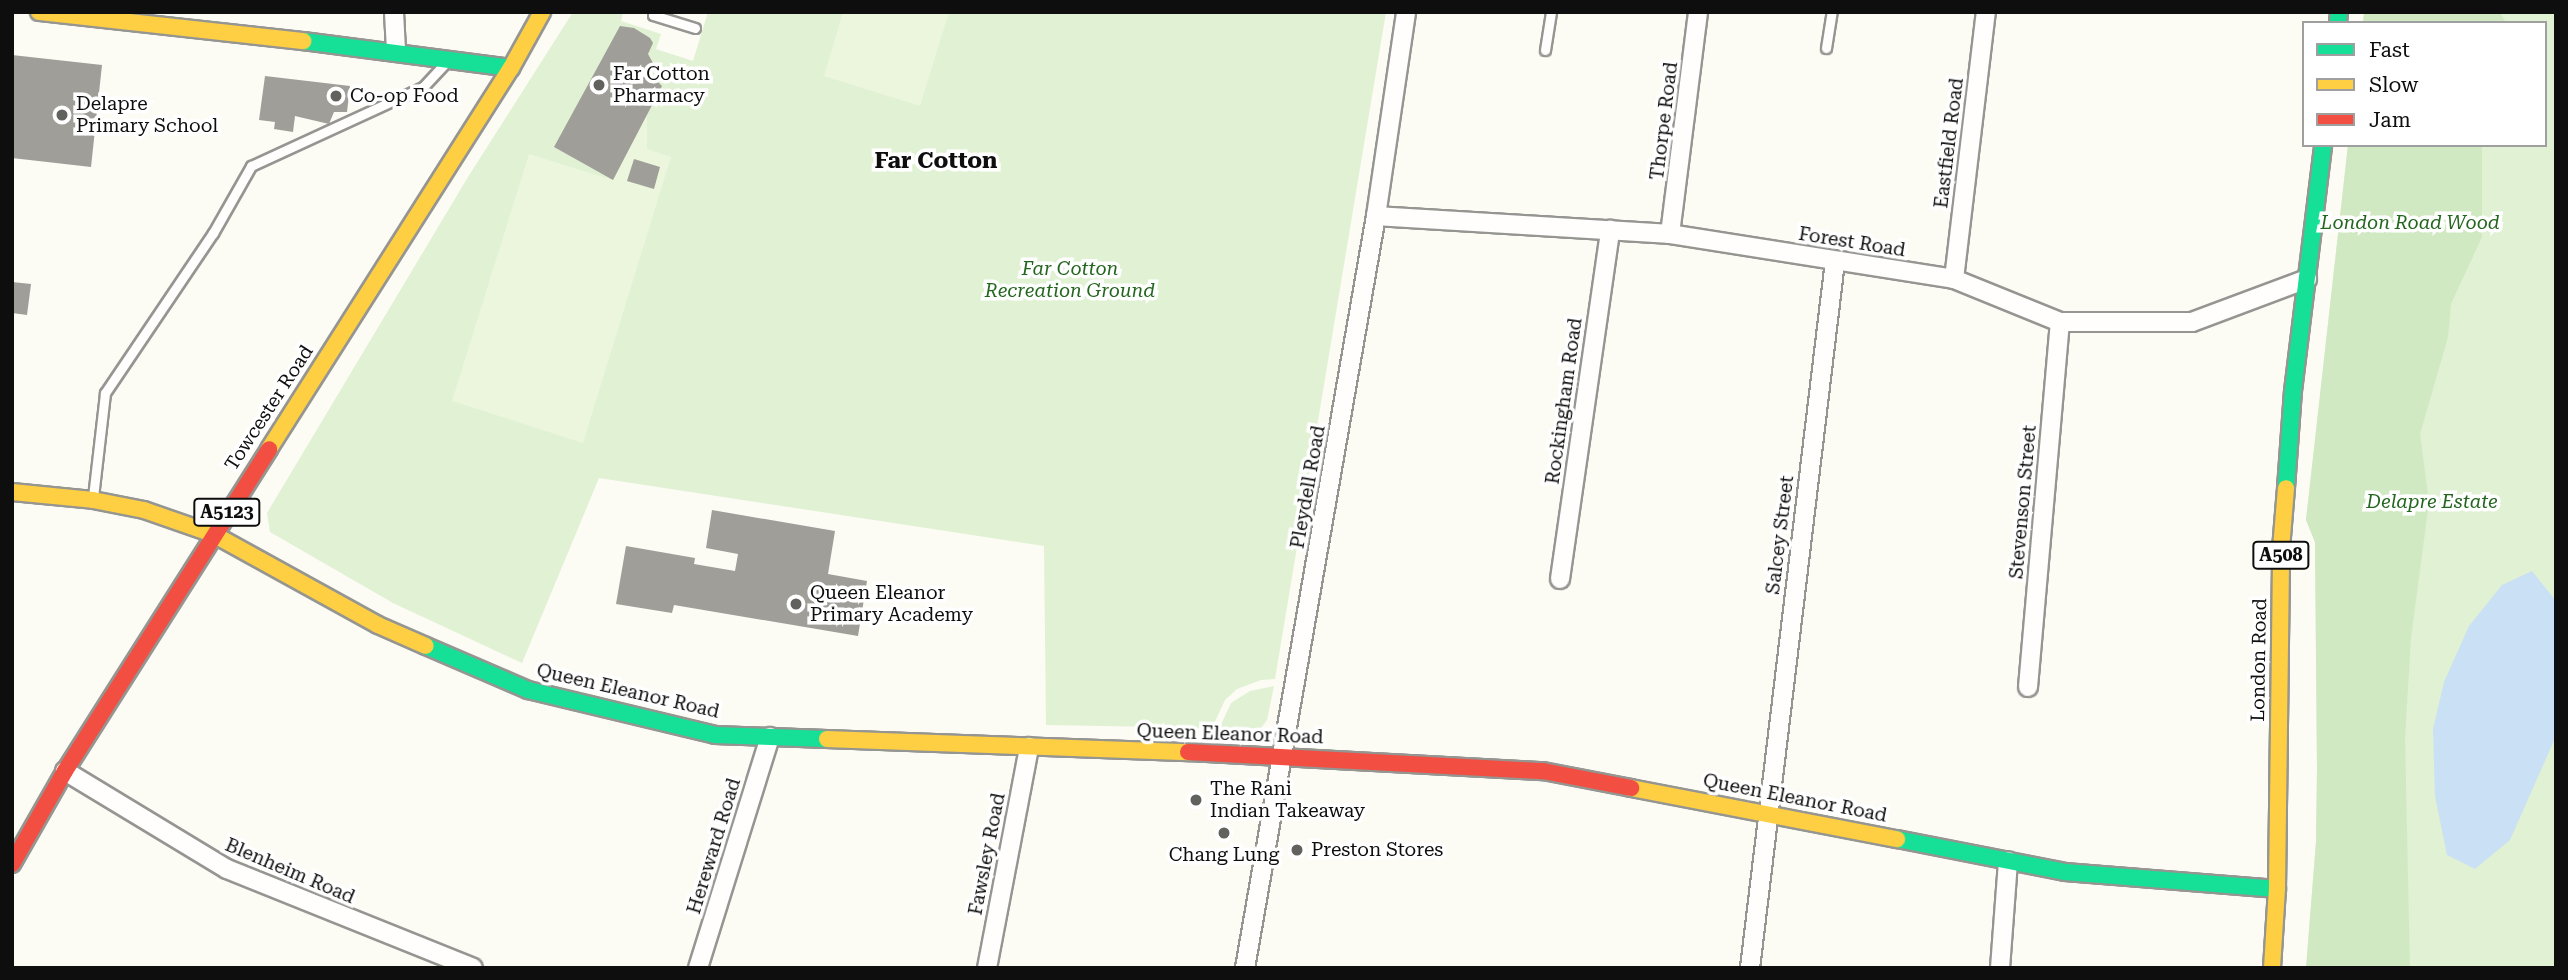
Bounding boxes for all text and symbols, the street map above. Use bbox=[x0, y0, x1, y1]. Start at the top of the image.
legend bbox=[2302, 21, 2547, 147]
text: Fast bbox=[2369, 38, 2410, 62]
street label: Thorpe Road bbox=[1645, 61, 1683, 181]
place label: Far Cotton Pharmacy bbox=[613, 63, 710, 107]
text: Slow bbox=[2369, 73, 2418, 97]
street label: Eastfield Road bbox=[1930, 76, 1968, 210]
marker: Far Cotton Pharmacy bbox=[591, 77, 607, 93]
place label: Co-op Food bbox=[350, 85, 459, 107]
marker: Co-op Food bbox=[328, 88, 344, 104]
place label: Delapre Primary School bbox=[76, 93, 218, 137]
marker: Delapre Primary School bbox=[54, 107, 70, 123]
text: Jam bbox=[2369, 108, 2411, 132]
district label: Far Cotton bbox=[874, 147, 998, 175]
park label: London Road Wood bbox=[2320, 212, 2500, 234]
street label: Forest Road bbox=[1797, 222, 1907, 262]
park label: Far Cotton Recreation Ground bbox=[985, 258, 1155, 302]
street label: Rockingham Road bbox=[1541, 316, 1587, 486]
street label: Towcester Road bbox=[220, 341, 318, 475]
street label: Pleydell Road bbox=[1286, 424, 1330, 550]
street label: Stevenson Street bbox=[2005, 424, 2041, 580]
street label: Salcey Street bbox=[1761, 474, 1799, 596]
park label: Delapre Estate bbox=[2366, 491, 2498, 513]
road number: A5123 bbox=[192, 498, 262, 526]
road number: A508 bbox=[2251, 540, 2311, 570]
place label: Queen Eleanor Primary Academy bbox=[810, 582, 973, 626]
marker: Queen Eleanor Primary Academy bbox=[788, 596, 804, 612]
street label: London Road bbox=[2247, 598, 2271, 722]
street label: Queen Eleanor Road bbox=[534, 659, 722, 723]
street label: Queen Eleanor Road bbox=[1136, 719, 1324, 749]
street label: Queen Eleanor Road bbox=[1701, 769, 1889, 827]
street label: Hereward Road bbox=[682, 775, 746, 917]
place label: The Rani Indian Takeaway bbox=[1210, 778, 1365, 822]
street label: Fawsley Road bbox=[964, 791, 1010, 917]
marker: The Rani Indian Takeaway bbox=[1188, 792, 1204, 808]
marker: Chang Lung bbox=[1216, 825, 1232, 841]
street label: Blenheim Road bbox=[222, 833, 358, 909]
place label: Preston Stores bbox=[1311, 839, 1443, 861]
marker: Preston Stores bbox=[1289, 842, 1305, 858]
place label: Chang Lung bbox=[1169, 844, 1279, 866]

